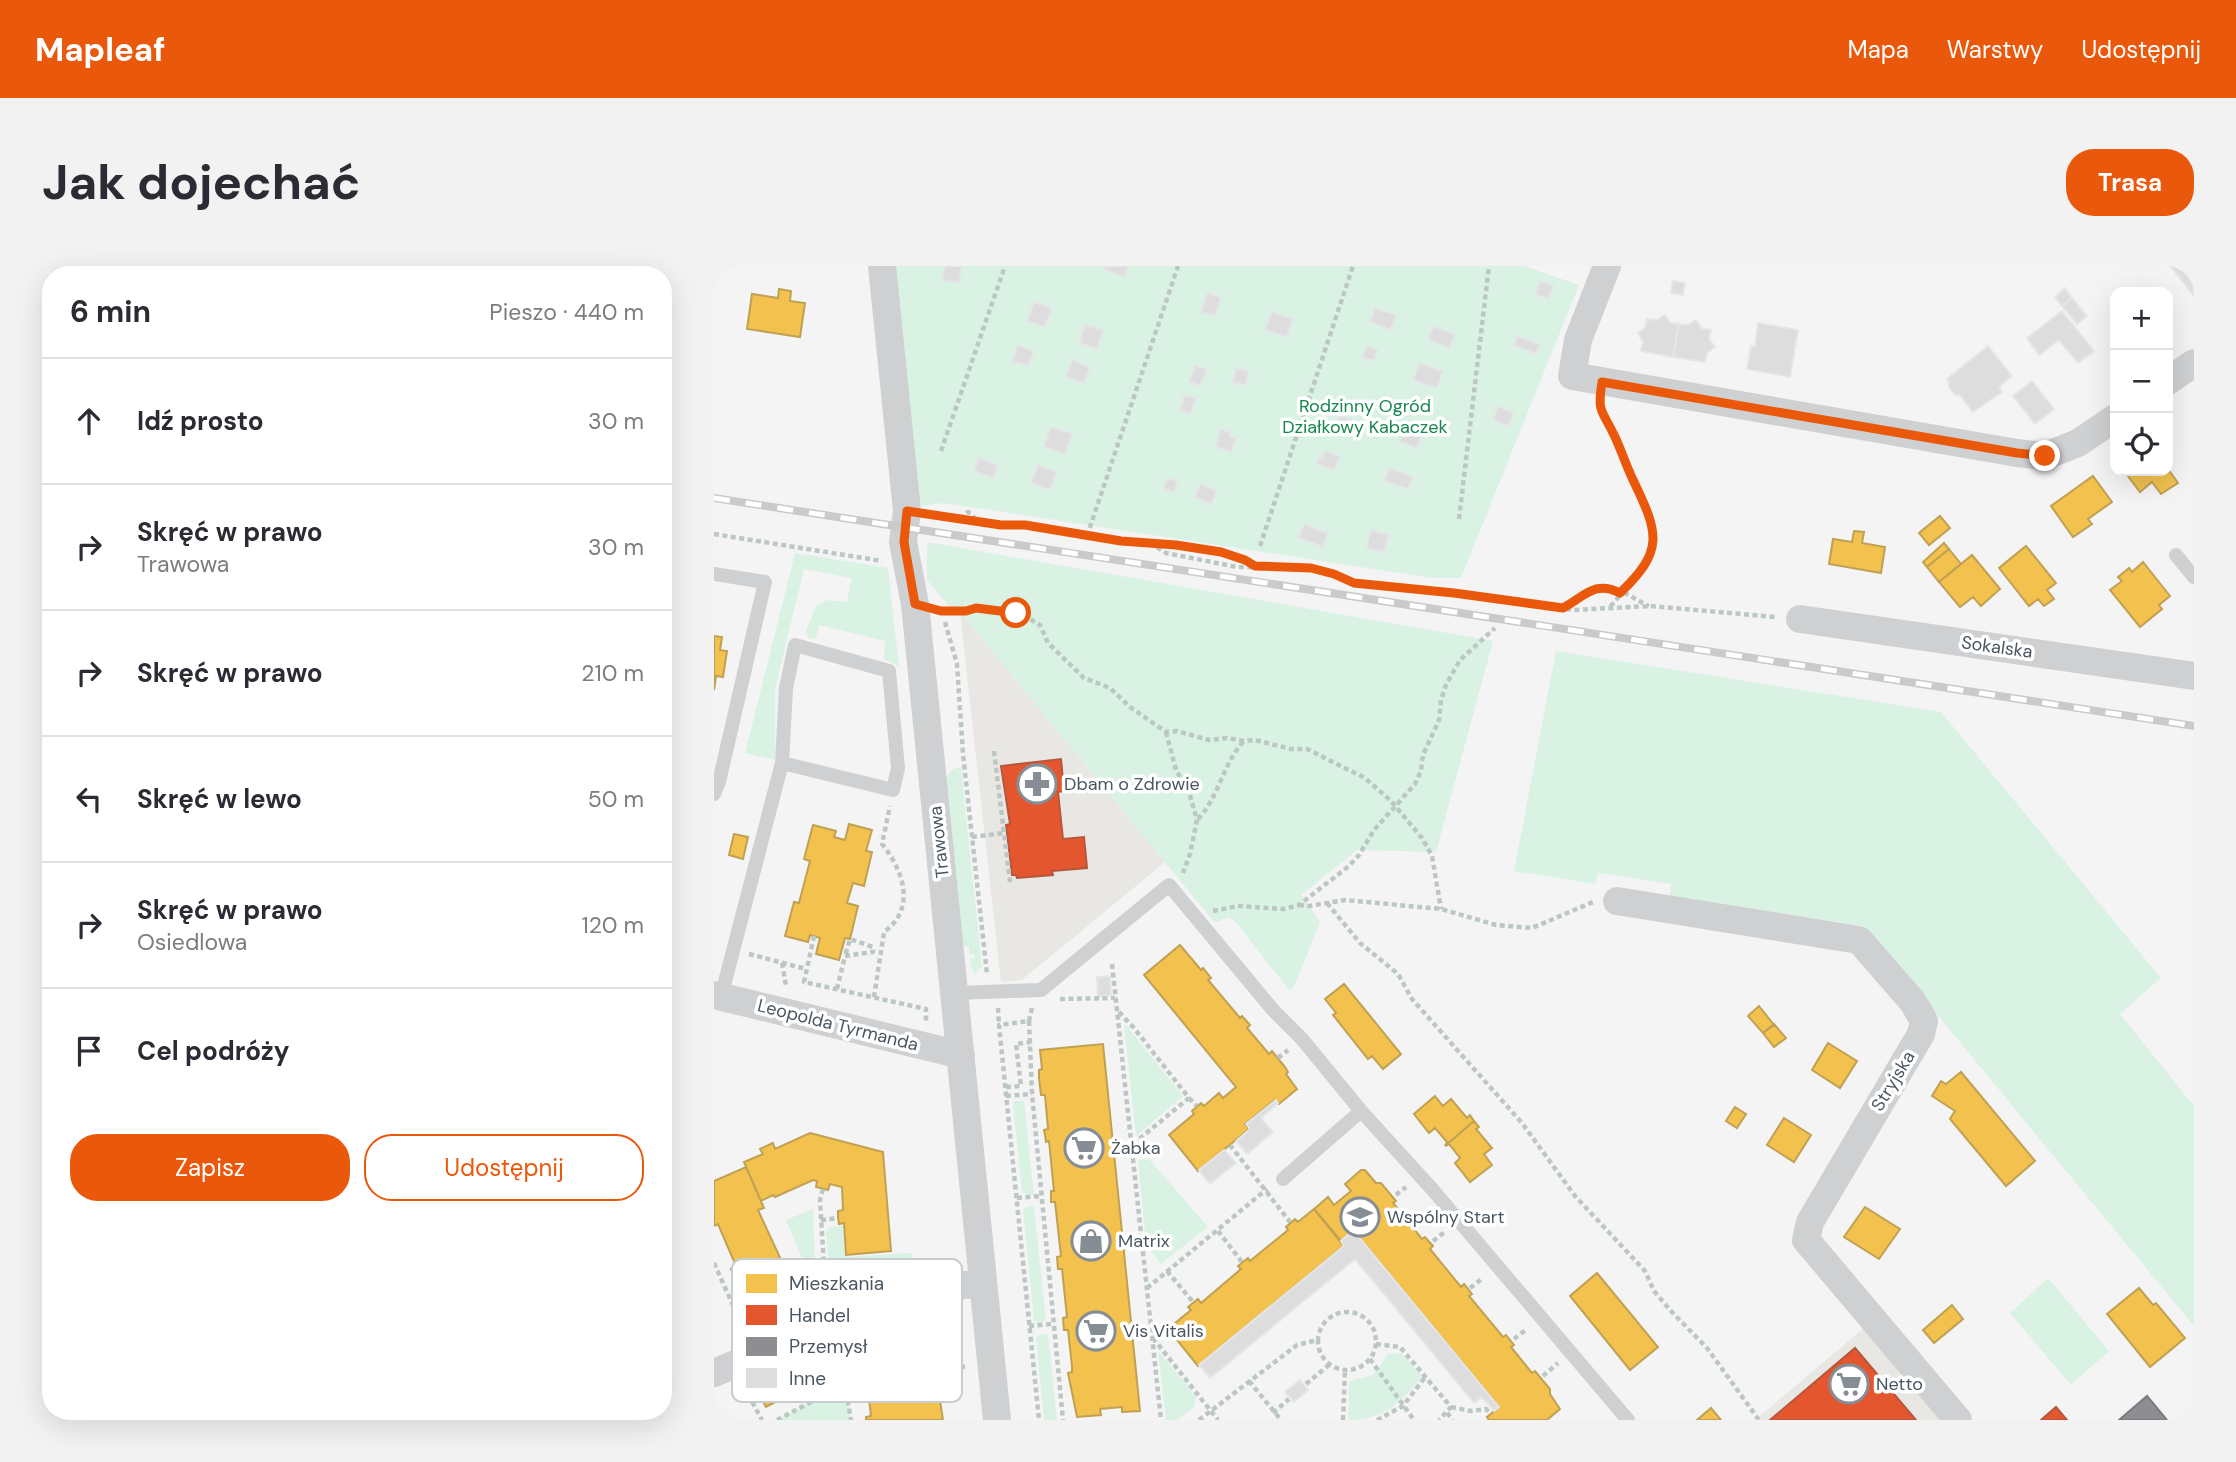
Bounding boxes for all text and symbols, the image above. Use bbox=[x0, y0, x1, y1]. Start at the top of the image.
text: Mapleaf bbox=[35, 28, 165, 71]
text: Mapa bbox=[1847, 34, 1909, 65]
text: Warstwy bbox=[1947, 34, 2043, 65]
text: Udostępnij bbox=[2081, 34, 2201, 65]
button: Trasa bbox=[2066, 149, 2194, 216]
text: Jak dojechać bbox=[42, 150, 360, 214]
map controls bbox=[2110, 287, 2173, 476]
button: + bbox=[2110, 287, 2173, 350]
text: 6 min bbox=[70, 292, 151, 331]
text: Pieszo · 440 m bbox=[489, 297, 644, 327]
button: − bbox=[2110, 350, 2173, 413]
park label: Rodzinny Ogród Działkowy Kabaczek bbox=[1282, 394, 1448, 439]
icon: ahead bbox=[70, 402, 108, 440]
text: Idź prosto bbox=[137, 404, 264, 438]
text: 30 m bbox=[588, 406, 644, 436]
button: locate bbox=[2110, 413, 2173, 476]
route end bbox=[2029, 440, 2060, 471]
text: Skręć w prawo bbox=[137, 515, 323, 549]
icon: right bbox=[70, 528, 108, 566]
text: 30 m bbox=[588, 532, 644, 562]
text: Trawowa bbox=[137, 549, 229, 579]
route start bbox=[1000, 597, 1031, 628]
street label: Sokalska bbox=[1960, 630, 2034, 664]
icon: right bbox=[70, 654, 108, 692]
text: Skręć w prawo bbox=[137, 656, 323, 690]
text: 210 m bbox=[581, 658, 644, 688]
pharmacy icon: Dbam o Zdrowie bbox=[1016, 763, 1058, 805]
place label: Dbam o Zdrowie bbox=[1064, 772, 1200, 796]
icon: left bbox=[70, 780, 108, 818]
text: Skręć w lewo bbox=[137, 782, 302, 816]
text: 50 m bbox=[588, 784, 644, 814]
street label: Trawowa bbox=[923, 805, 955, 879]
text: Skręć w prawo bbox=[137, 893, 323, 927]
icon: right bbox=[70, 906, 108, 944]
text: 120 m bbox=[581, 910, 644, 940]
text: Osiedlowa bbox=[137, 927, 247, 957]
street label: Leopolda Tyrmanda bbox=[755, 993, 921, 1057]
icon: arrive bbox=[70, 1032, 108, 1070]
text: Cel podróży bbox=[137, 1034, 290, 1068]
street label: Stryjska bbox=[1866, 1046, 1920, 1116]
supermarket icon: Żabka bbox=[1063, 1127, 1105, 1169]
button: Zapisz bbox=[70, 1134, 350, 1201]
button: Udostępnij bbox=[364, 1134, 644, 1201]
place label: Żabka bbox=[1111, 1136, 1161, 1160]
school or university icon: Wspólny Start bbox=[1339, 1196, 1381, 1238]
place label: Wspólny Start bbox=[1387, 1205, 1505, 1229]
shop icon: Matrix bbox=[1070, 1220, 1112, 1262]
place label: Matrix bbox=[1118, 1229, 1170, 1253]
legend bbox=[732, 1259, 962, 1402]
text: Mieszkania bbox=[789, 1271, 884, 1296]
text: Handel bbox=[789, 1303, 850, 1328]
supermarket icon: Vis Vitalis bbox=[1075, 1310, 1117, 1352]
place label: Vis Vitalis bbox=[1123, 1319, 1204, 1343]
text: Przemysł bbox=[789, 1334, 868, 1359]
supermarket icon: Netto bbox=[1828, 1363, 1870, 1405]
text: Inne bbox=[789, 1366, 826, 1391]
place label: Netto bbox=[1876, 1372, 1923, 1396]

